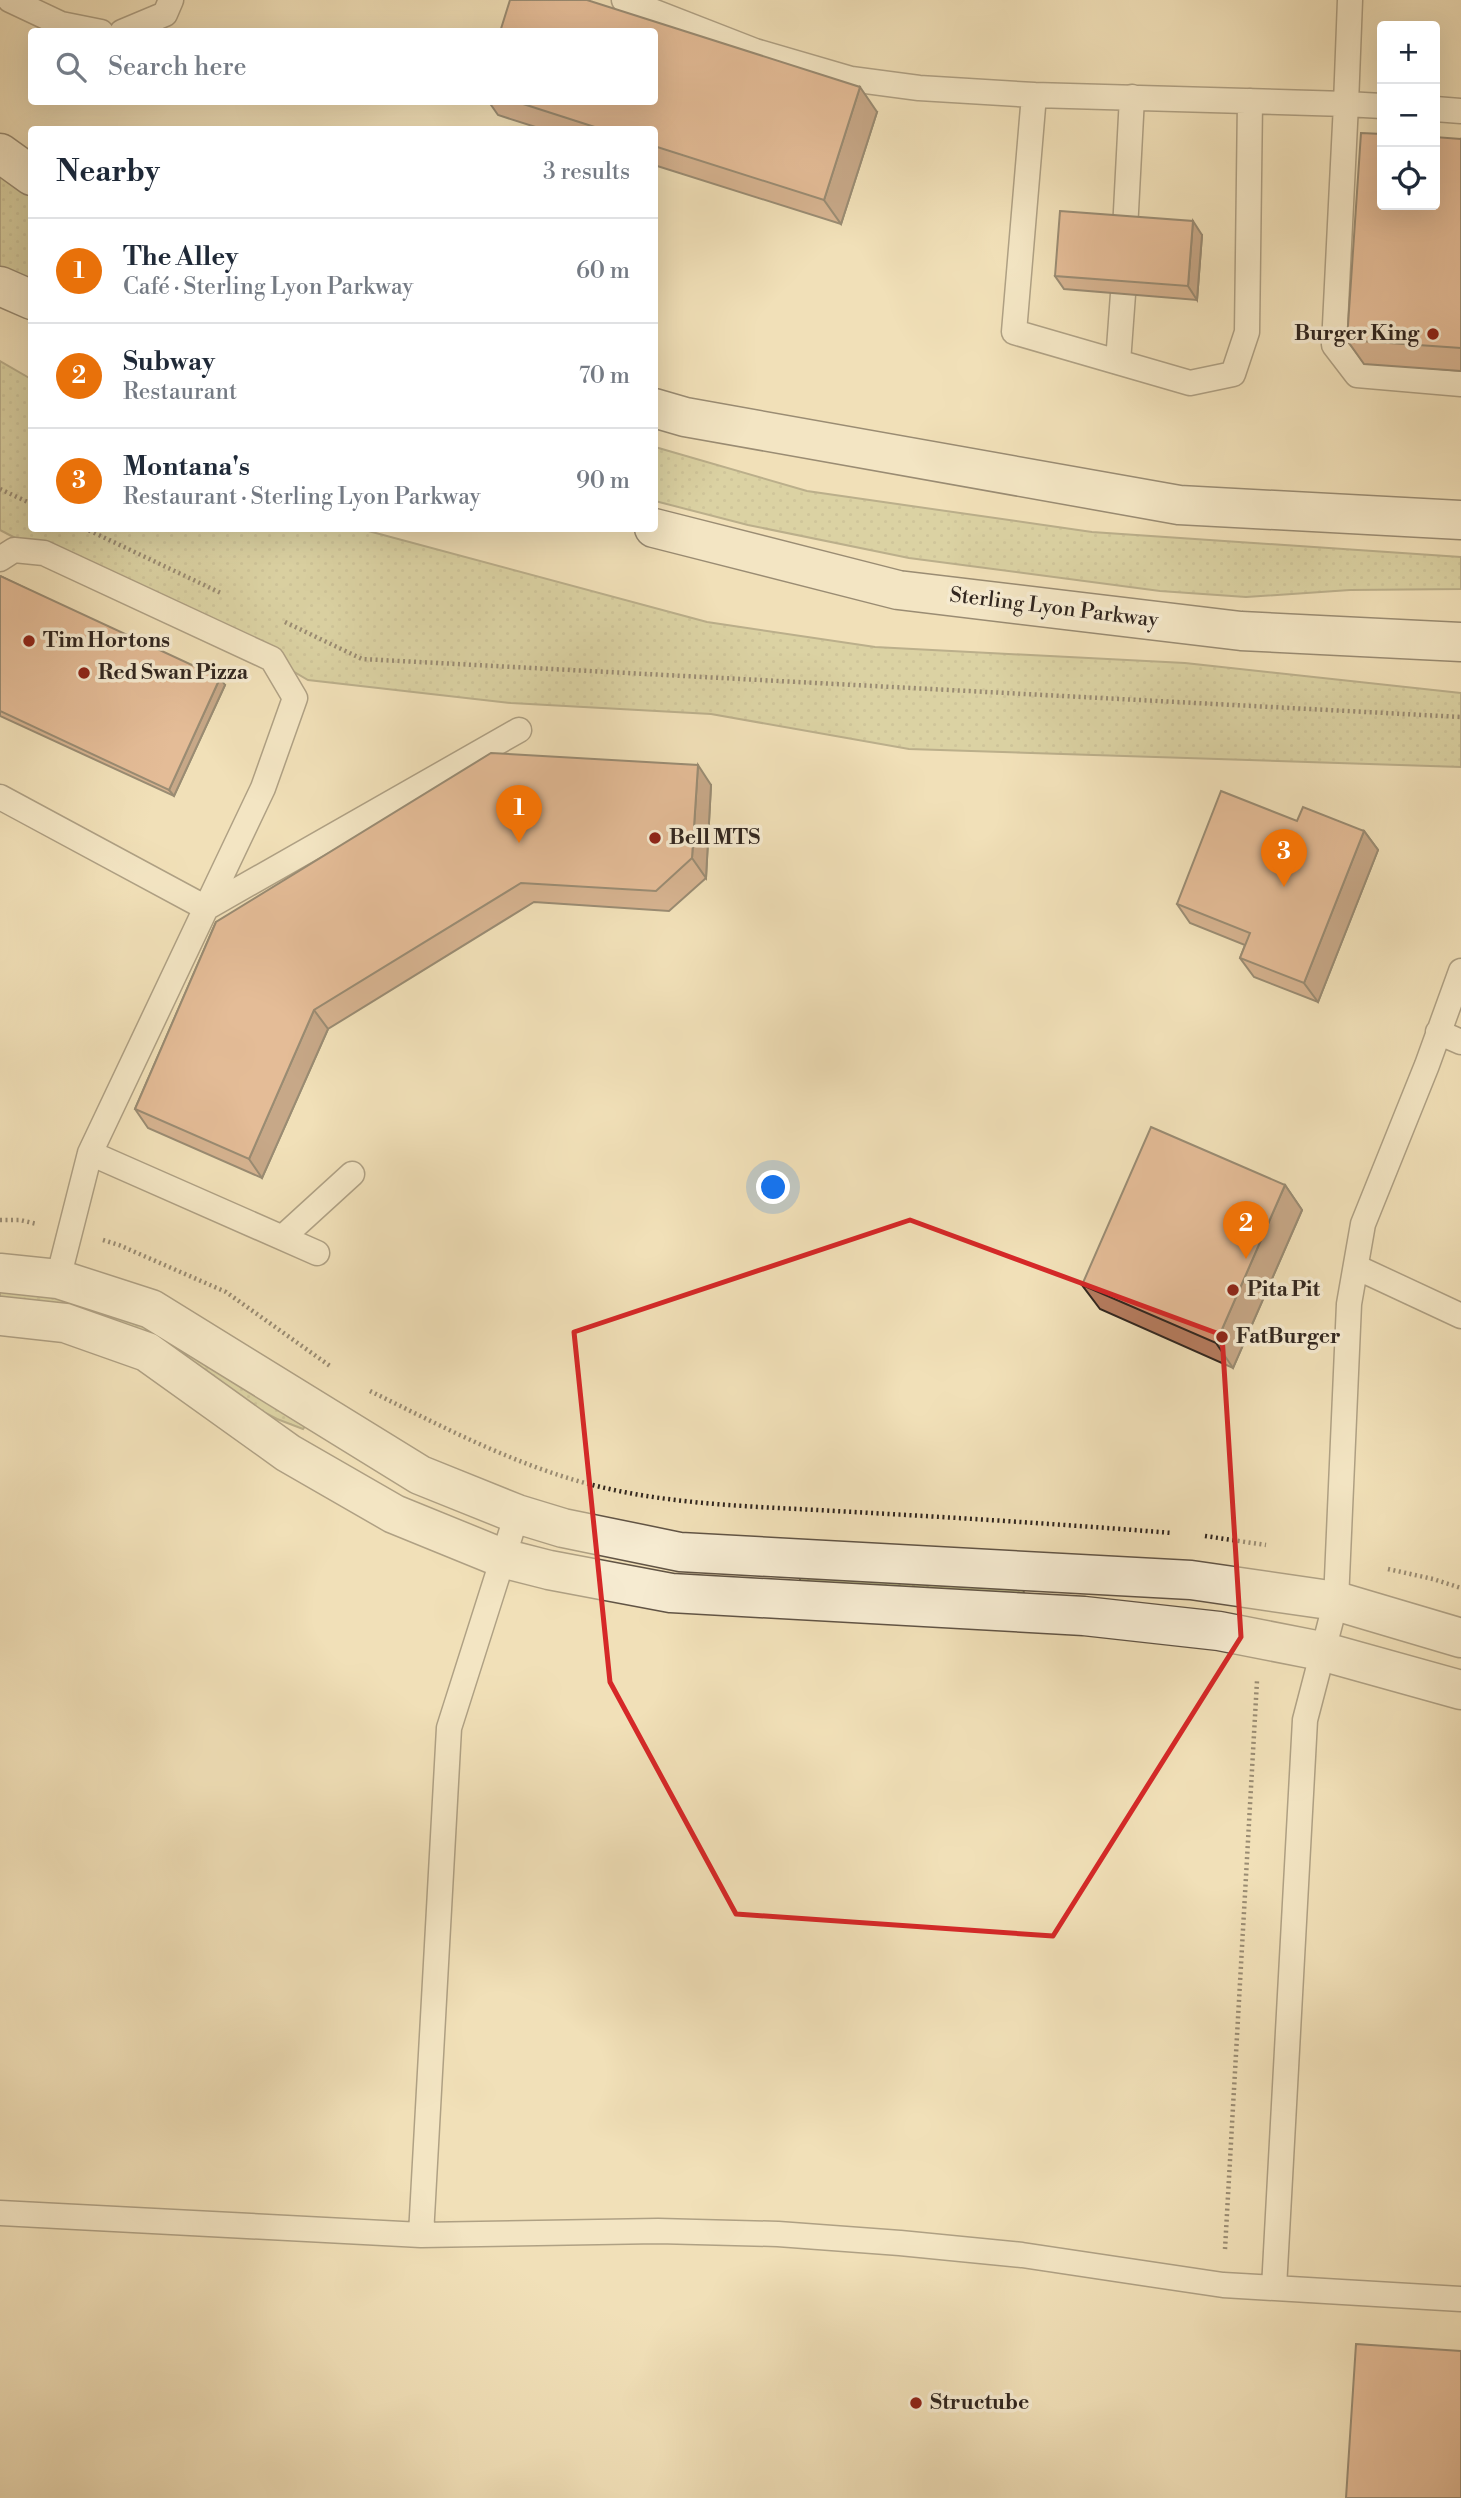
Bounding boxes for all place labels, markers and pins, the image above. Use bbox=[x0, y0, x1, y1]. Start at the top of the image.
place label: Burger King bbox=[1294, 321, 1420, 347]
marker: Burger King bbox=[1425, 326, 1441, 342]
place label: Tim Hortons bbox=[43, 628, 170, 654]
marker: Tim Hortons bbox=[21, 633, 37, 649]
place label: Red Swan Pizza bbox=[98, 660, 249, 686]
marker: Red Swan Pizza bbox=[76, 665, 92, 681]
pin: 1 bbox=[496, 785, 542, 843]
place label: Bell MTS bbox=[669, 825, 760, 851]
pin: 3 bbox=[1261, 829, 1307, 887]
marker: Bell MTS bbox=[647, 830, 663, 846]
pin: 2 bbox=[1223, 1201, 1269, 1259]
place label: Pita Pit bbox=[1247, 1277, 1321, 1303]
marker: Pita Pit bbox=[1225, 1282, 1241, 1298]
place label: FatBurger bbox=[1236, 1324, 1341, 1350]
marker: FatBurger bbox=[1214, 1329, 1230, 1345]
place label: Structube bbox=[930, 2390, 1029, 2416]
marker: Structube bbox=[908, 2395, 924, 2411]

